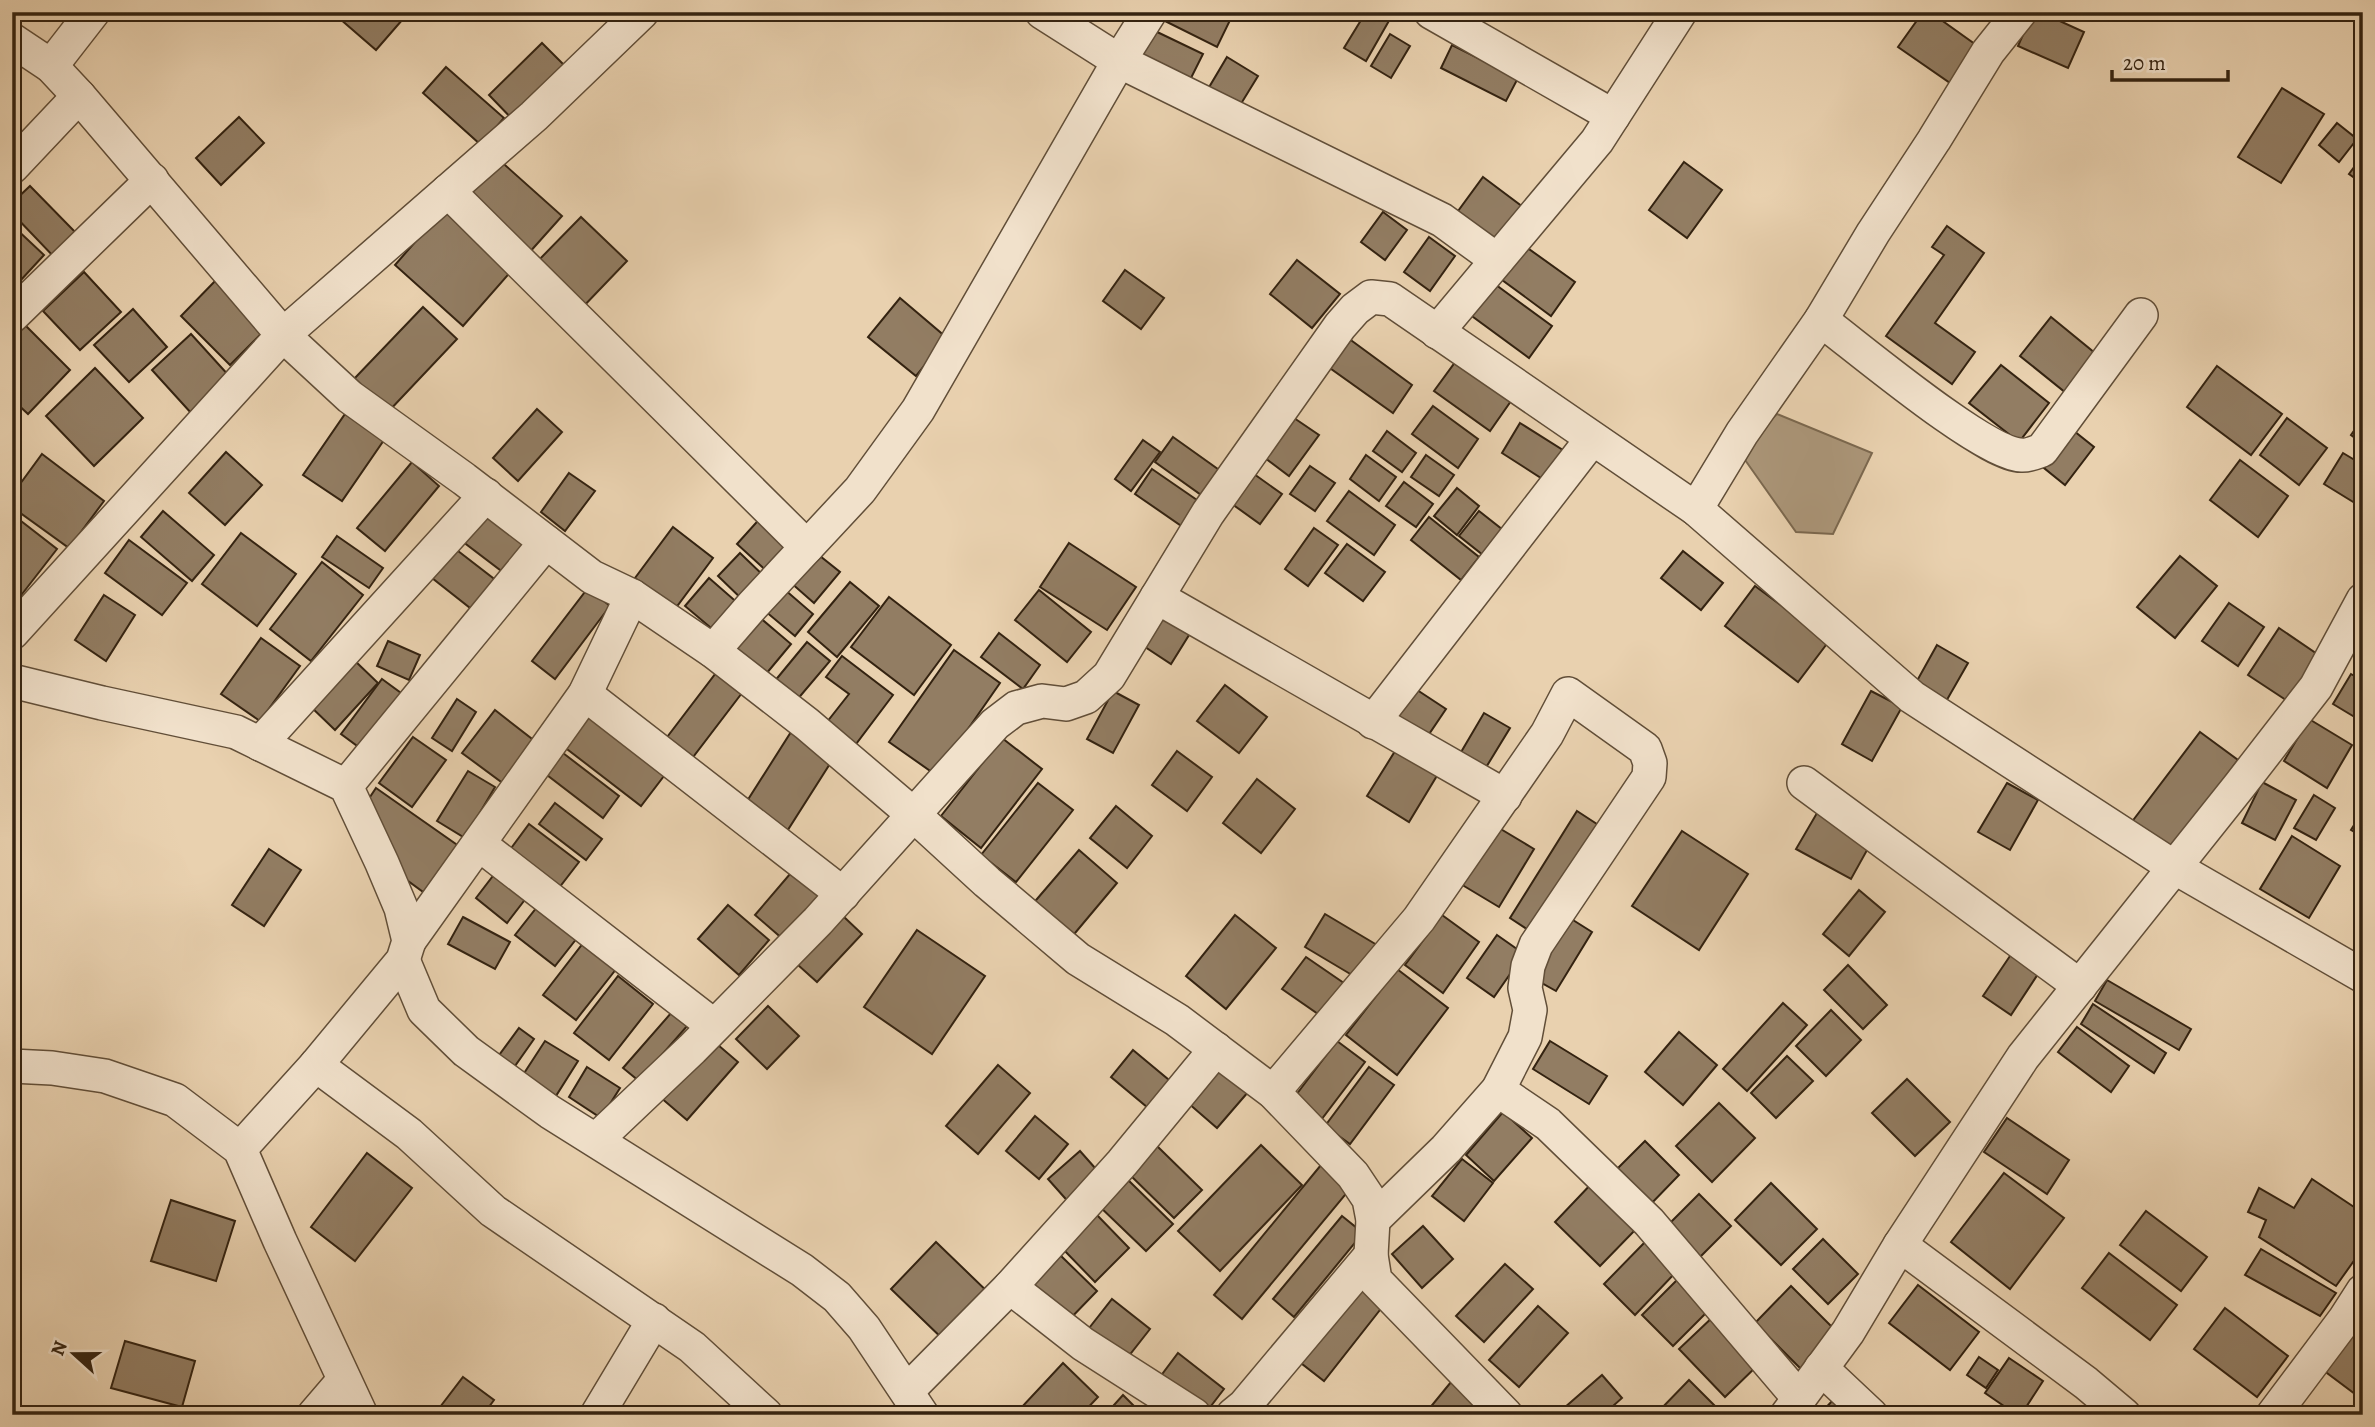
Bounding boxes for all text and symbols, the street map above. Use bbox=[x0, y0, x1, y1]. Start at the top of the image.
scale bar bbox=[2112, 38, 2228, 82]
text: 20 m bbox=[2123, 49, 2166, 77]
north arrow bbox=[38, 1318, 108, 1388]
text: N bbox=[44, 1337, 74, 1359]

